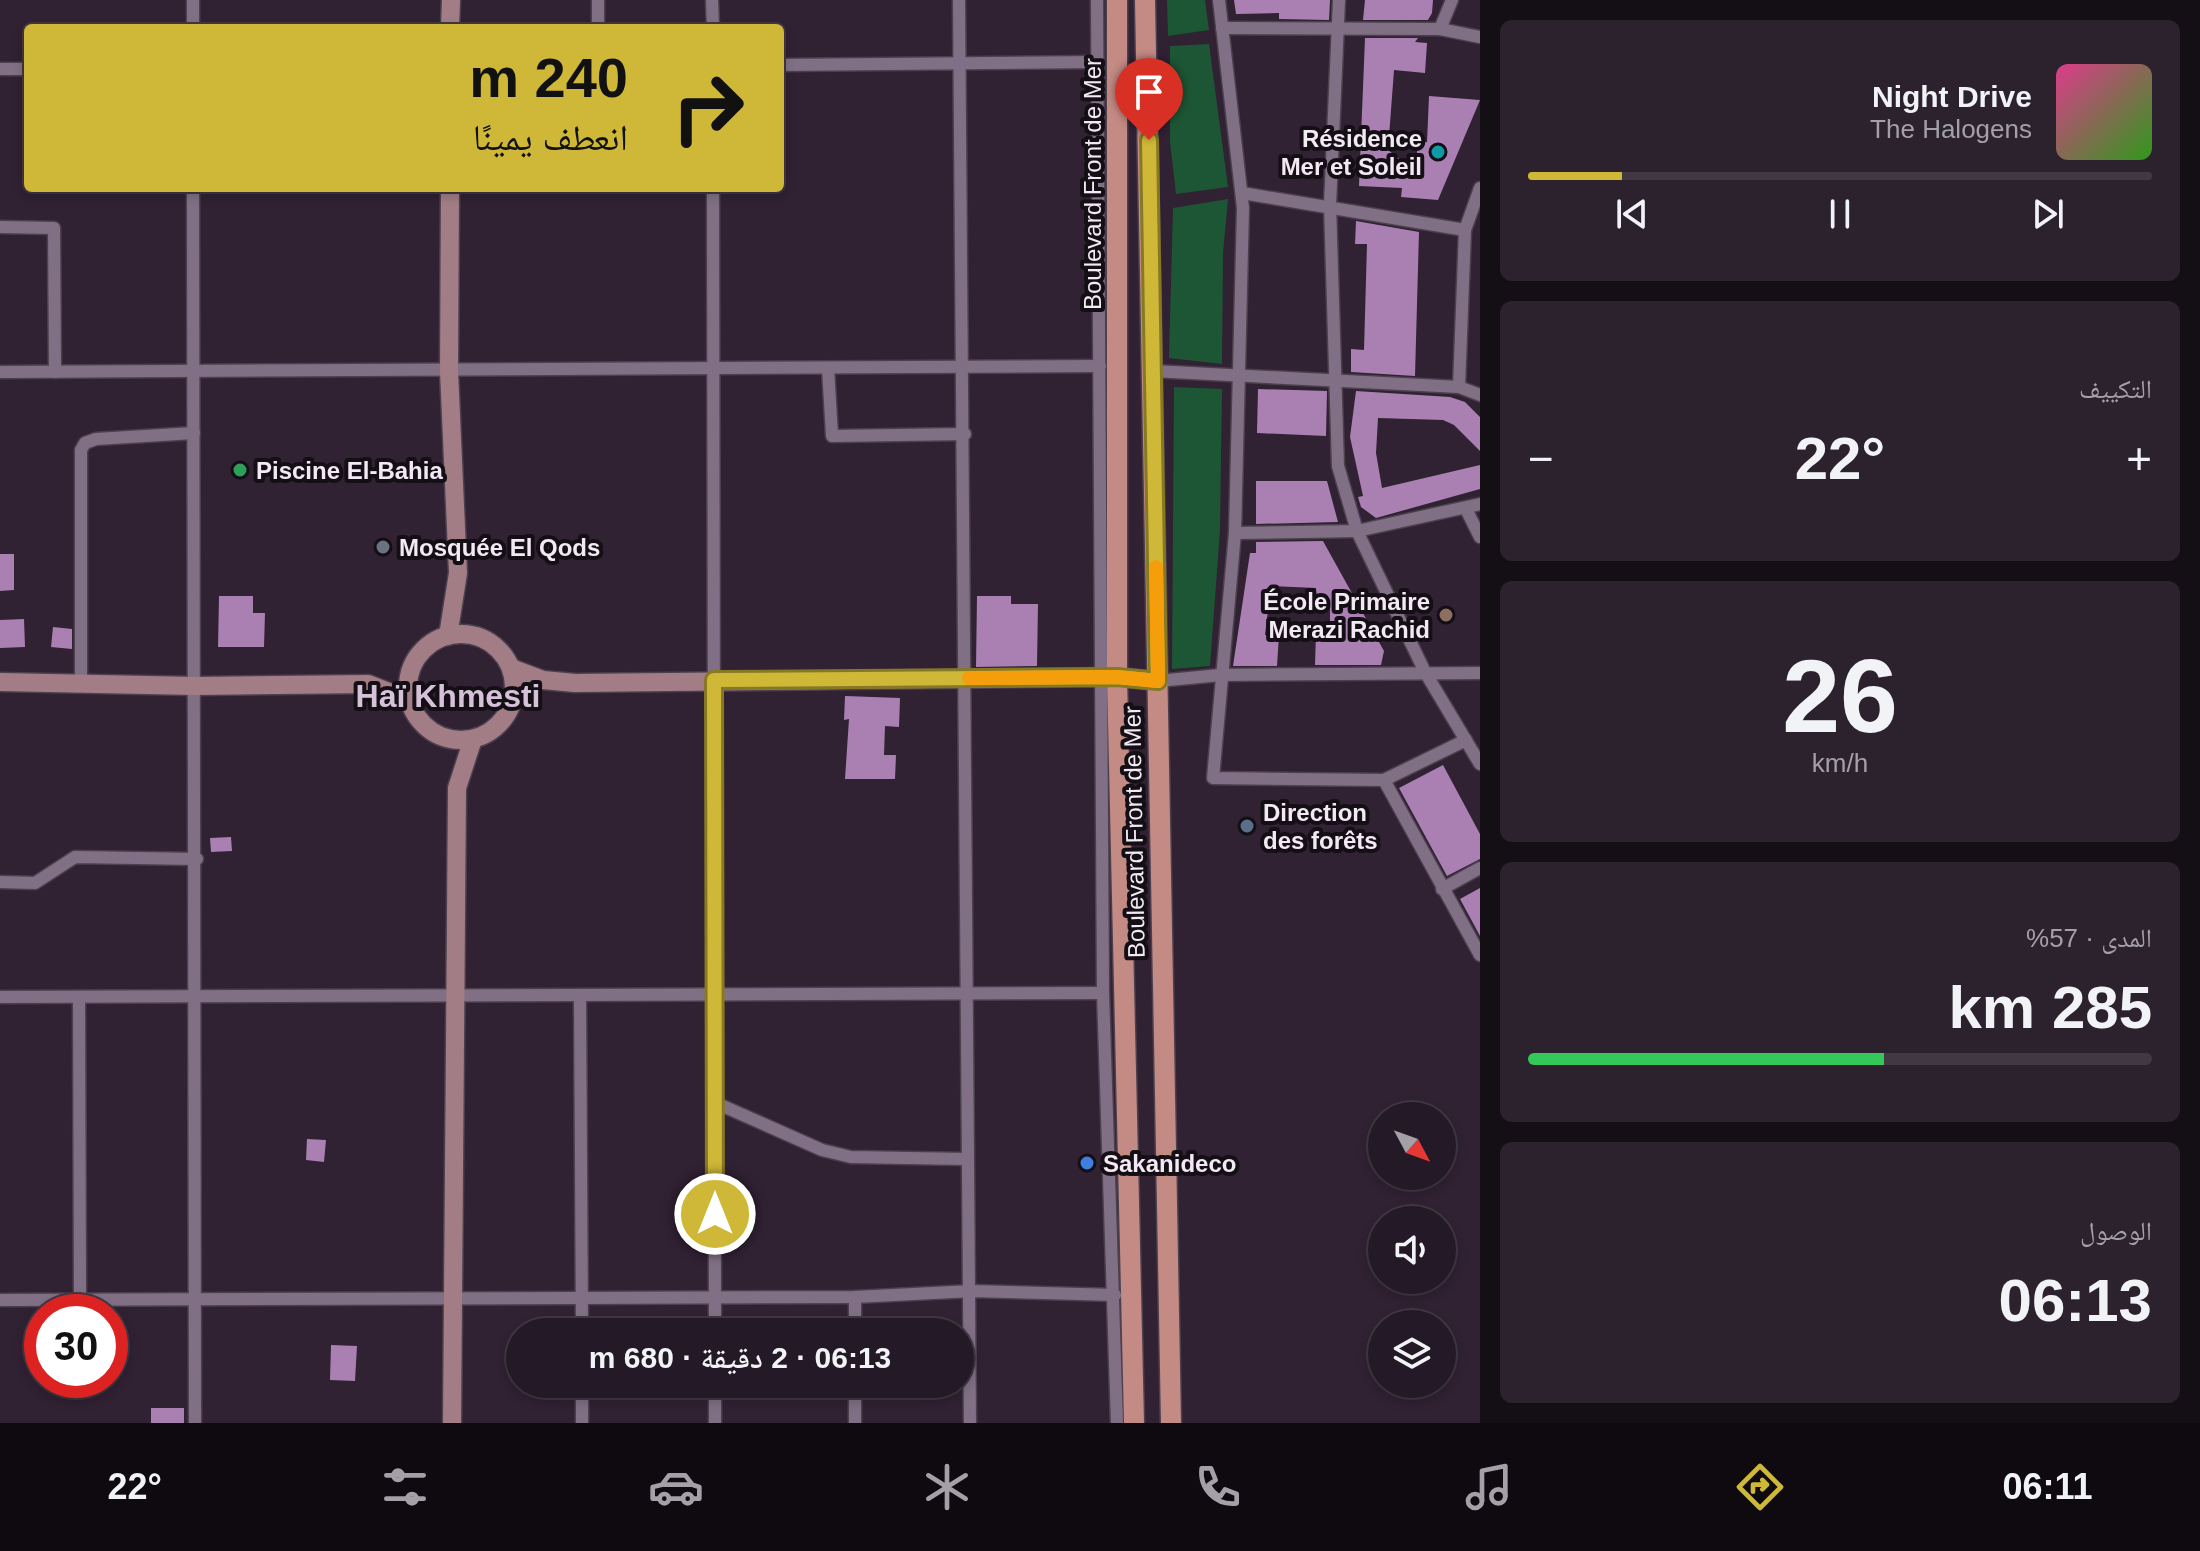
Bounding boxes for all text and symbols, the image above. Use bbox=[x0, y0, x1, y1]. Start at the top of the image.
text: 240 m bbox=[469, 46, 628, 109]
icon: right bbox=[656, 56, 760, 160]
street label: Boulevard Front de Mer bbox=[1079, 58, 1106, 310]
pin bbox=[1115, 58, 1183, 140]
icon: arrive bbox=[1127, 70, 1171, 114]
text: Night Drive bbox=[1872, 80, 2032, 113]
text: The Halogens bbox=[1870, 114, 2032, 144]
text: انعطف يمينًا bbox=[473, 117, 628, 158]
place label: Résidence Mer et Soleil bbox=[1281, 125, 1422, 180]
marker: Résidence Mer et Soleil bbox=[1429, 143, 1447, 161]
icon: previous bbox=[1610, 192, 1654, 236]
icon: pause bbox=[1818, 192, 1862, 236]
icon: next bbox=[2026, 192, 2070, 236]
text: التكييف bbox=[2079, 374, 2152, 404]
text: 22° bbox=[1795, 425, 1885, 492]
text: − bbox=[1528, 434, 1554, 483]
text: + bbox=[2126, 434, 2152, 483]
place label: Piscine El-Bahia bbox=[256, 457, 443, 484]
marker: Piscine El-Bahia bbox=[231, 461, 249, 479]
place label: Mosquée El Qods bbox=[399, 534, 600, 561]
marker: Mosquée El Qods bbox=[374, 538, 392, 556]
place label: École Primaire Merazi Rachid bbox=[1263, 588, 1430, 643]
marker: École Primaire Merazi Rachid bbox=[1437, 606, 1455, 624]
text: 26 bbox=[1782, 638, 1898, 754]
district label: Haï Khmesti bbox=[356, 678, 540, 714]
street label: Boulevard Front de Mer bbox=[1118, 706, 1150, 958]
text: km/h bbox=[1812, 748, 1868, 778]
place label: Direction des forêts bbox=[1263, 799, 1378, 854]
marker: Direction des forêts bbox=[1238, 817, 1256, 835]
text: المدى · 57% bbox=[2026, 923, 2152, 953]
text: 285 km bbox=[1949, 974, 2152, 1041]
north arrow bbox=[1368, 1102, 1456, 1190]
map controls bbox=[1368, 1102, 1456, 1398]
place label: Sakanideco bbox=[1103, 1150, 1236, 1177]
marker: Sakanideco bbox=[1078, 1154, 1096, 1172]
position arrow bbox=[673, 1172, 757, 1256]
button: sound bbox=[1368, 1206, 1456, 1294]
text: الوصول bbox=[2080, 1216, 2152, 1246]
text: 06:13 bbox=[1999, 1267, 2152, 1334]
speed limit sign: 30 bbox=[24, 1294, 128, 1398]
button: layers bbox=[1368, 1310, 1456, 1398]
text: 06:13 · 2 دقيقة · 680 m bbox=[589, 1341, 891, 1374]
icon: filters bbox=[377, 1459, 433, 1515]
icon: car bbox=[648, 1459, 704, 1515]
icon: climate bbox=[919, 1459, 975, 1515]
icon: phone bbox=[1190, 1459, 1246, 1515]
icon: music bbox=[1461, 1459, 1517, 1515]
icon: directions bbox=[1732, 1459, 1788, 1515]
text: 22° bbox=[108, 1466, 162, 1507]
text: 06:11 bbox=[2002, 1466, 2093, 1507]

